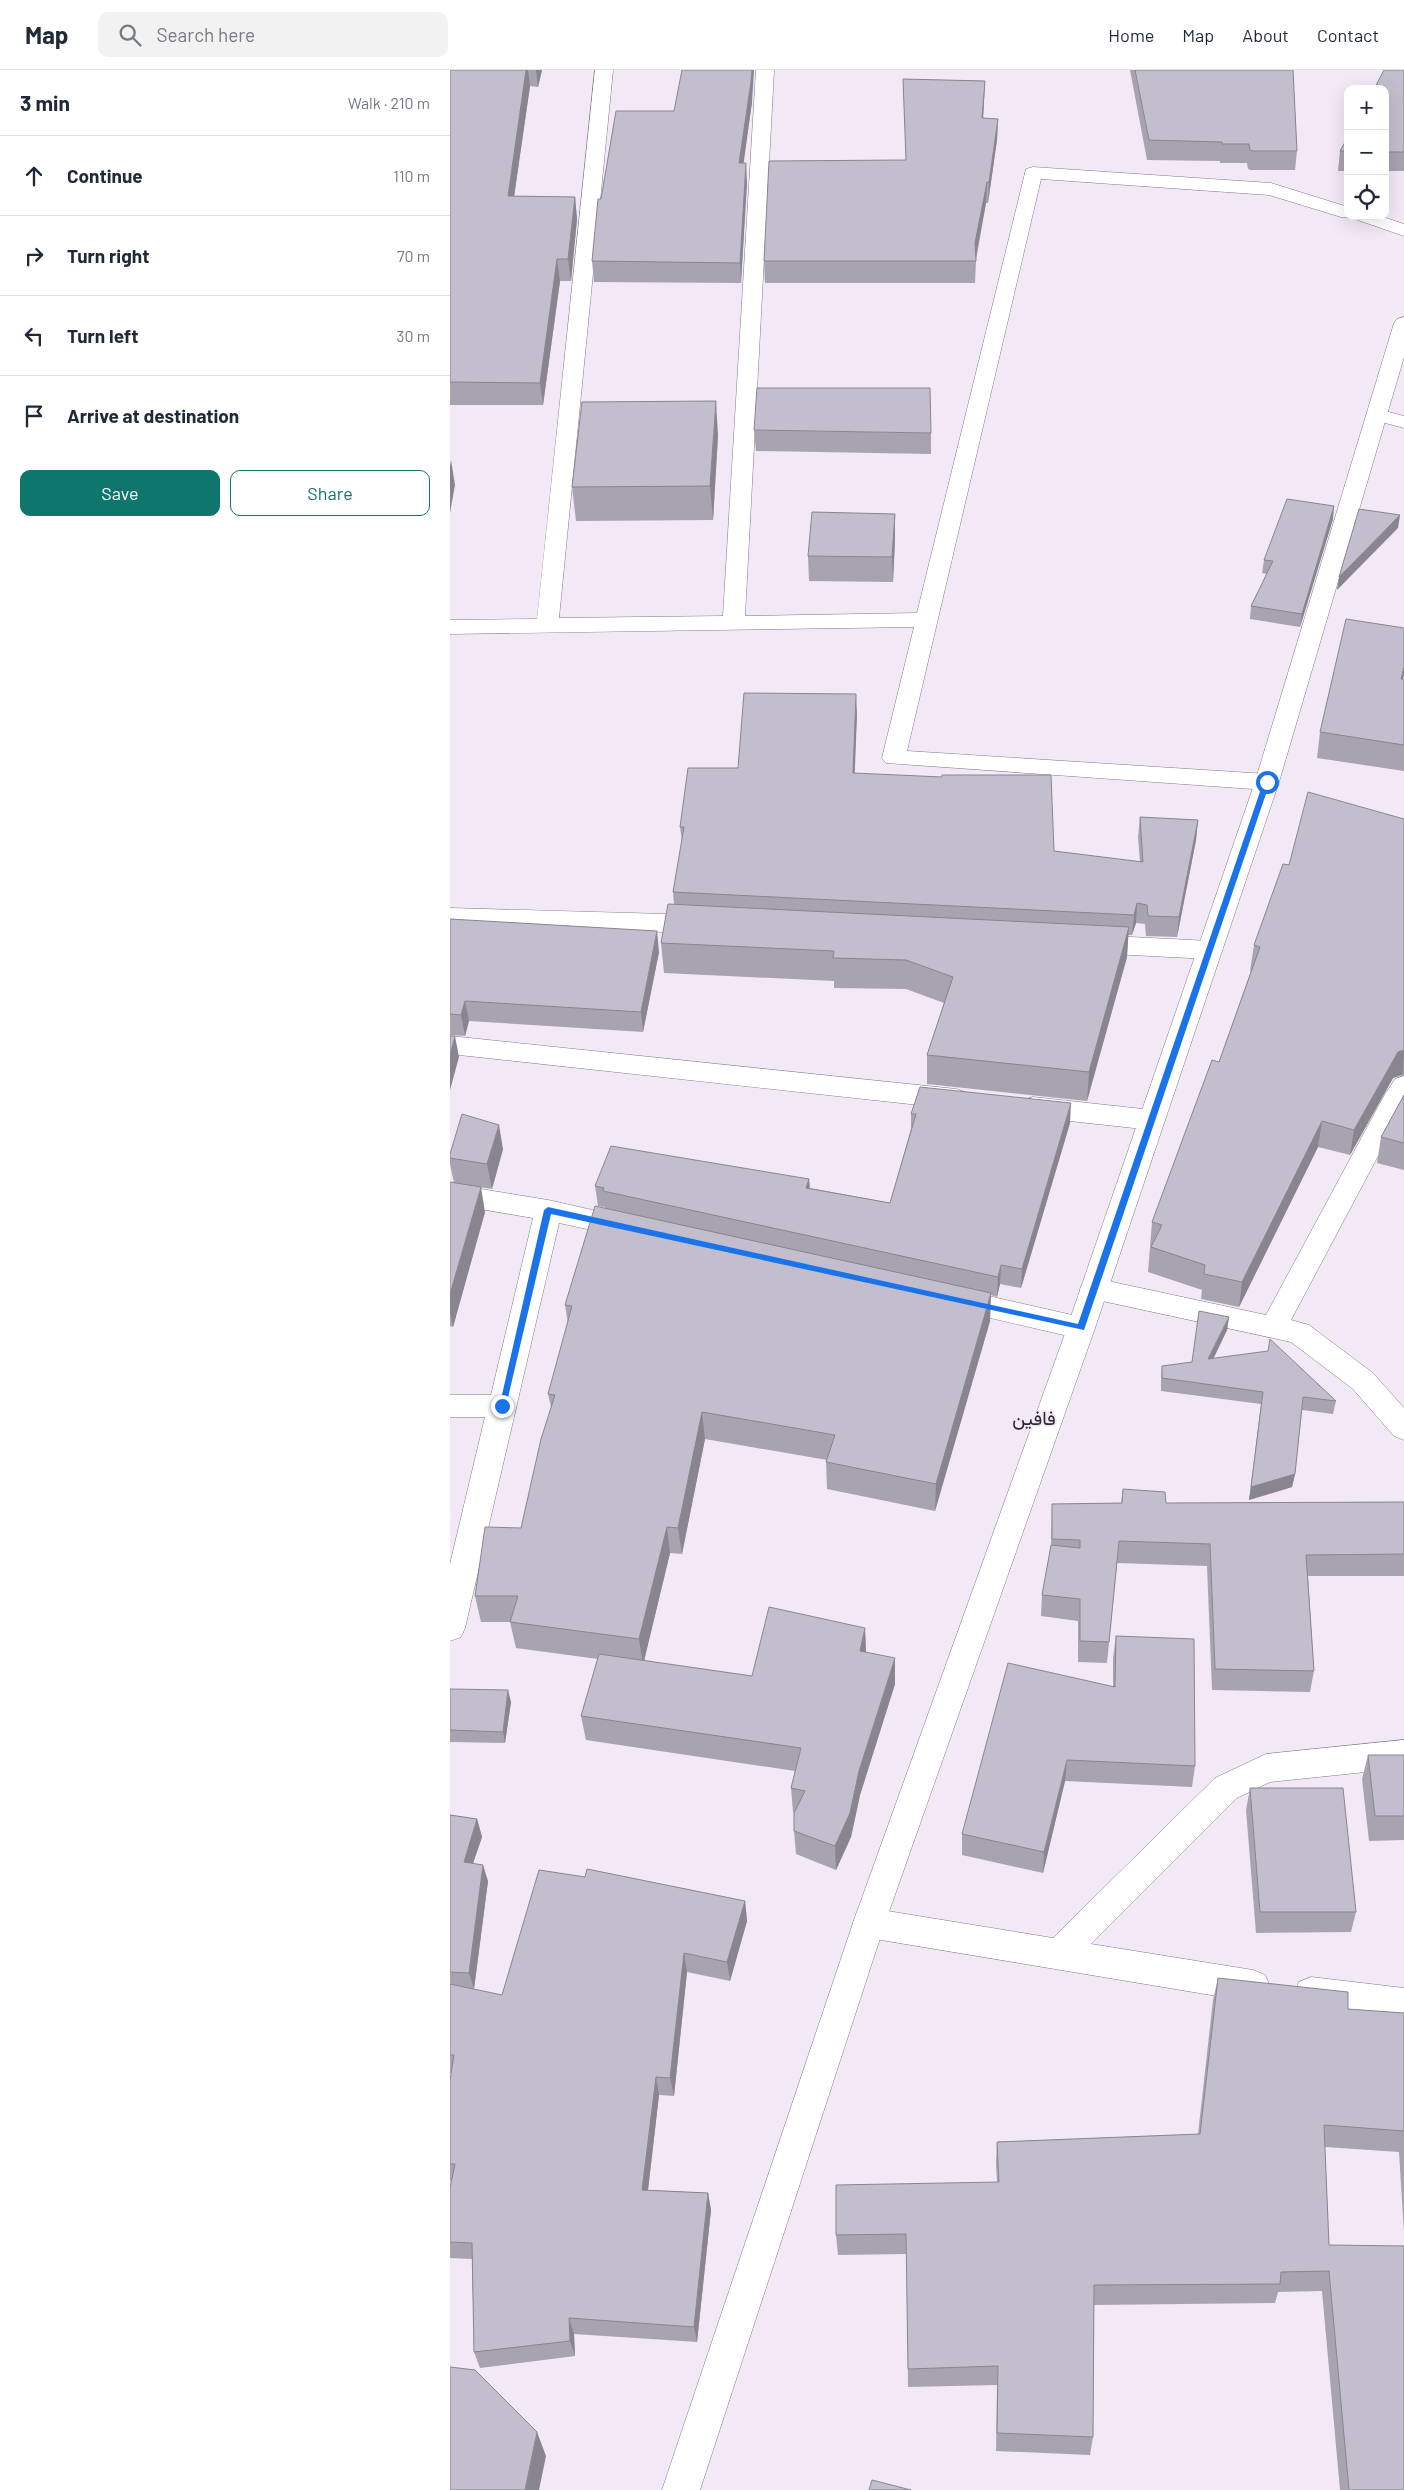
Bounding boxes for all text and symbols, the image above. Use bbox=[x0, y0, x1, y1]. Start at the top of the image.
search box bbox=[98, 12, 448, 57]
text: Map bbox=[25, 20, 68, 49]
icon: search bbox=[116, 21, 144, 49]
text: Search here bbox=[156, 23, 255, 46]
text: Home bbox=[1108, 24, 1154, 46]
text: Map bbox=[1182, 24, 1214, 46]
text: About bbox=[1242, 24, 1289, 46]
text: Contact bbox=[1317, 24, 1379, 46]
map controls bbox=[1344, 85, 1389, 220]
button: + bbox=[1344, 85, 1389, 130]
text: 3 min bbox=[20, 90, 70, 115]
text: Walk · 210 m bbox=[348, 93, 430, 112]
button: − bbox=[1344, 130, 1389, 175]
icon: ahead bbox=[20, 162, 48, 190]
text: Continue bbox=[67, 164, 143, 187]
text: 110 m bbox=[393, 166, 430, 185]
button: locate bbox=[1344, 175, 1389, 220]
icon: right bbox=[20, 242, 48, 270]
text: Turn right bbox=[67, 244, 149, 267]
text: 70 m bbox=[397, 246, 430, 265]
icon: left bbox=[20, 322, 48, 350]
text: Turn left bbox=[67, 324, 138, 347]
text: 30 m bbox=[396, 326, 430, 345]
icon: arrive bbox=[20, 402, 48, 430]
text: Arrive at destination bbox=[67, 404, 239, 427]
button: Save bbox=[20, 470, 220, 516]
button: Share bbox=[230, 470, 430, 516]
route start bbox=[1256, 771, 1279, 794]
route end bbox=[491, 1395, 514, 1418]
district label: فافين bbox=[1012, 1406, 1056, 1430]

